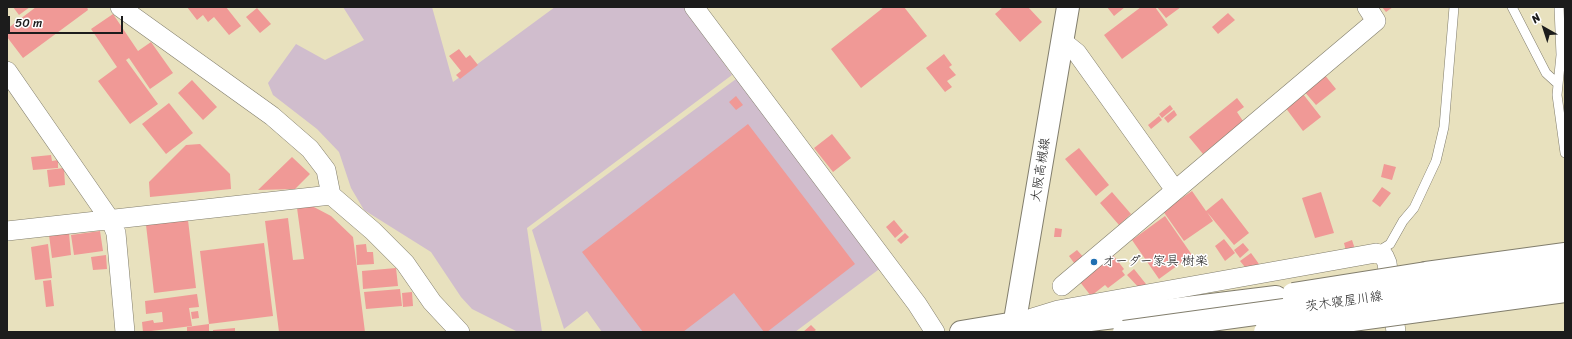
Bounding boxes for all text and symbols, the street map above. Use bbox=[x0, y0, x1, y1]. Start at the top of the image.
scale bar bbox=[10, 8, 125, 34]
north arrow bbox=[1524, 8, 1564, 48]
text: N bbox=[1527, 9, 1545, 28]
text: 50 m bbox=[15, 12, 42, 34]
street label: 大阪高槻線 bbox=[1028, 137, 1054, 203]
place label: オーダー家具 樹楽 bbox=[1102, 254, 1208, 270]
marker: オーダー家具 樹楽 bbox=[1089, 257, 1099, 267]
street label: 茨木寝屋川線 bbox=[1304, 289, 1384, 315]

